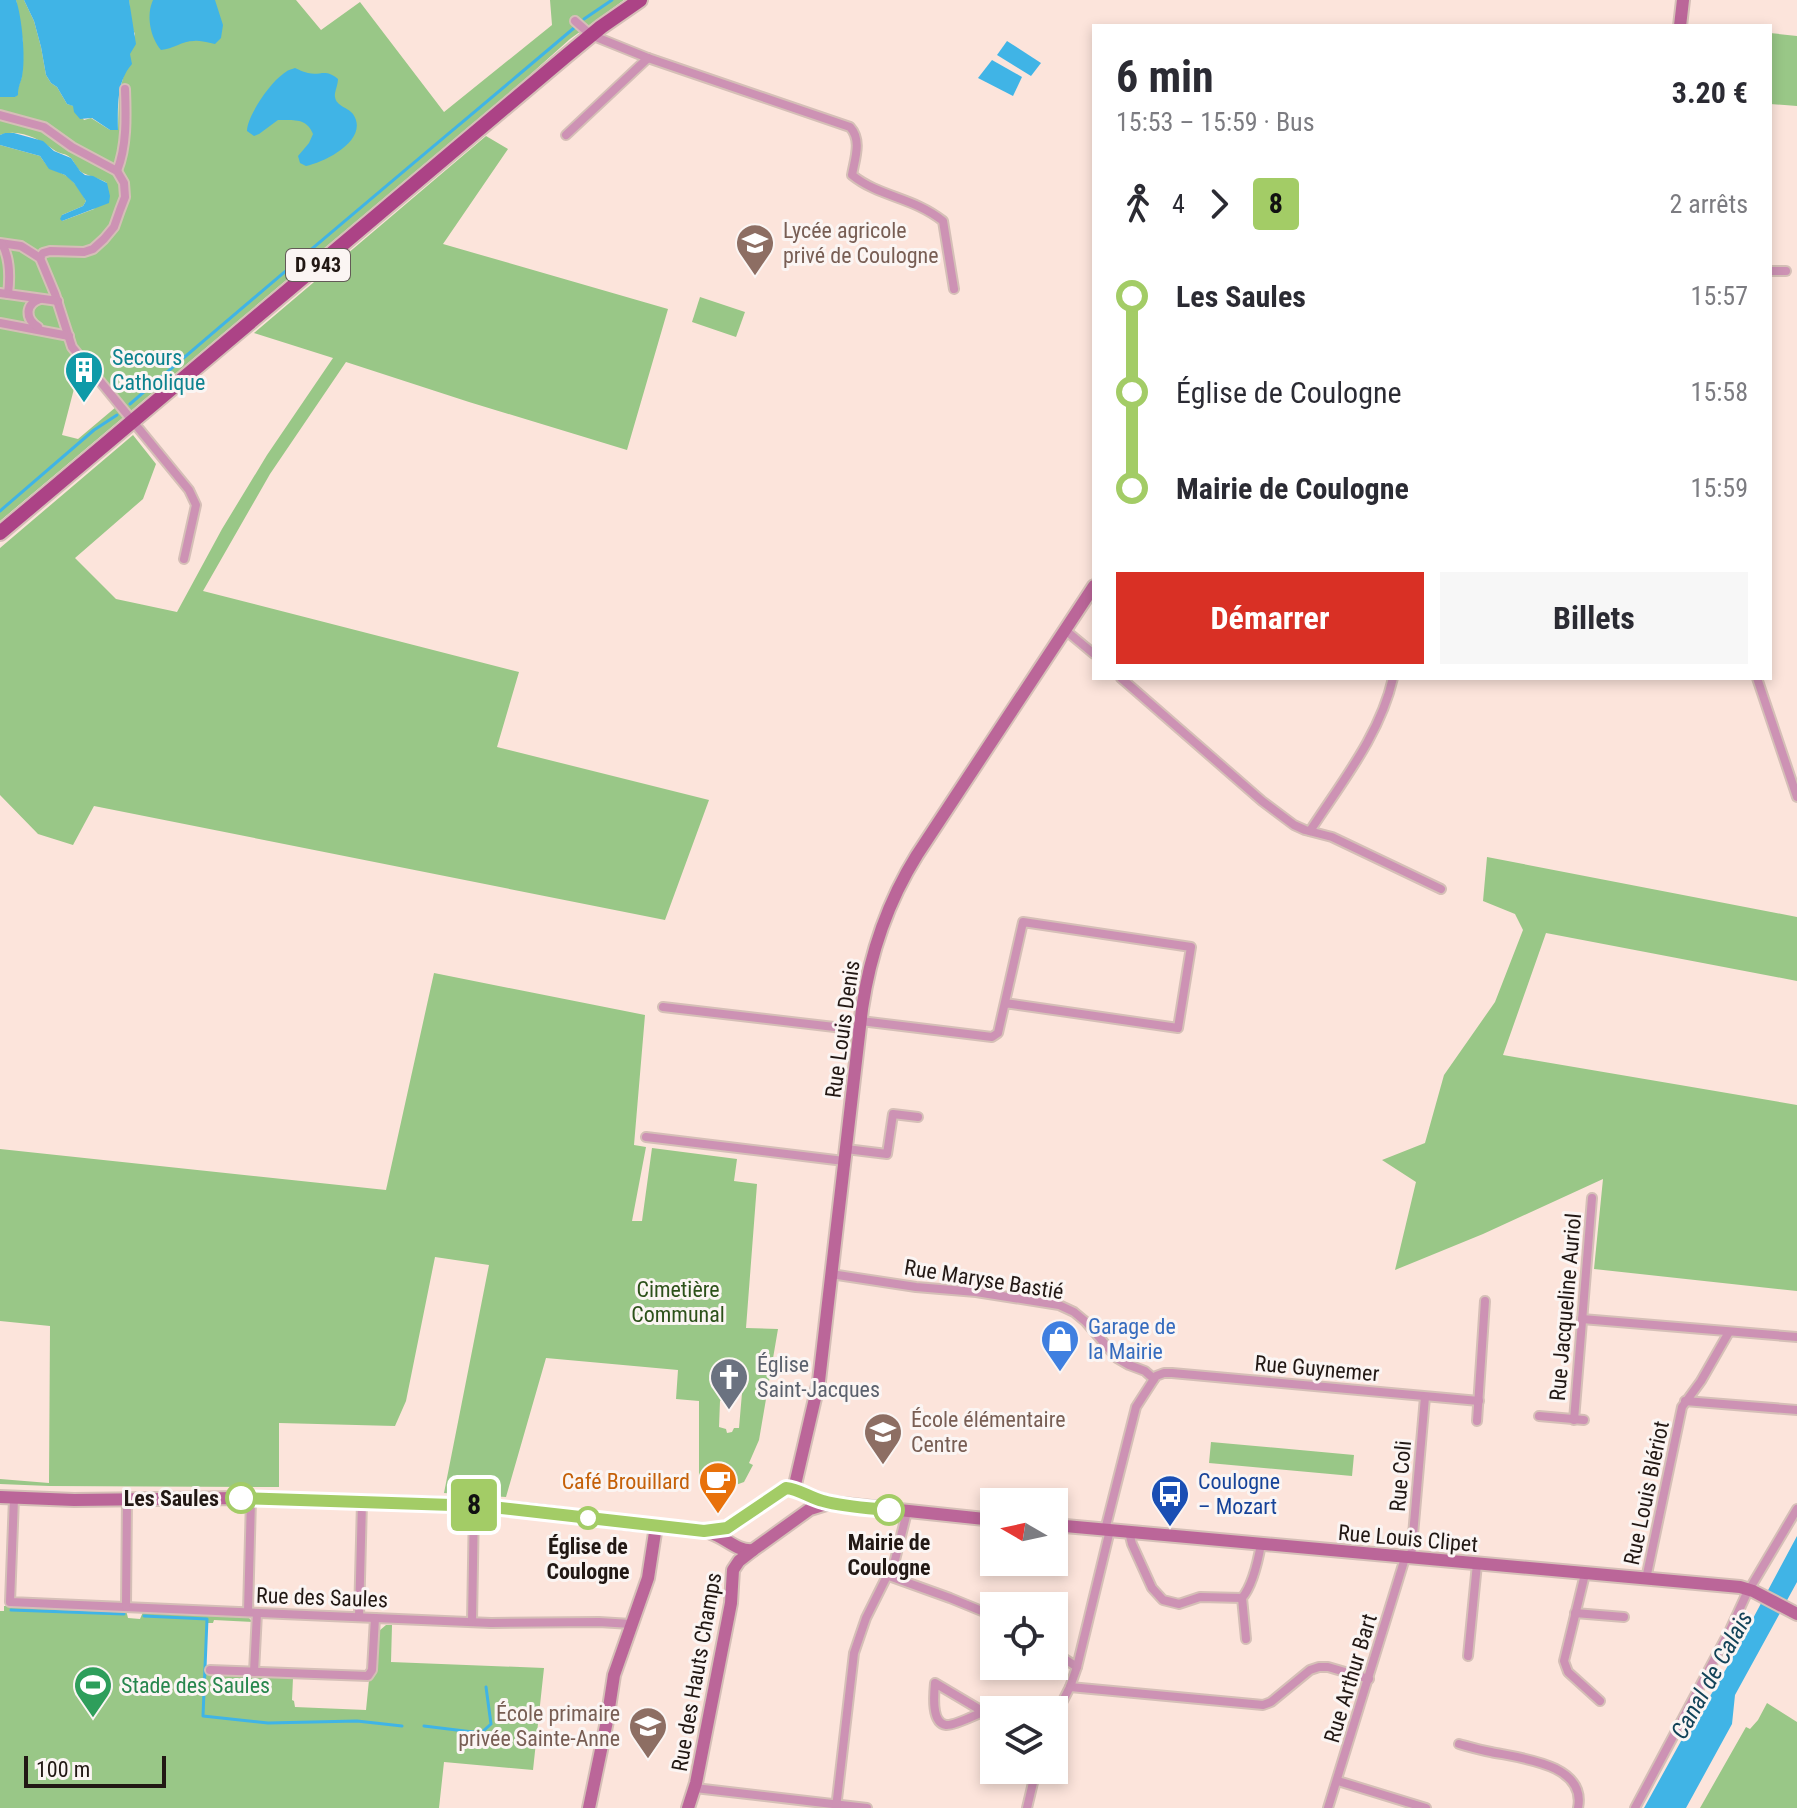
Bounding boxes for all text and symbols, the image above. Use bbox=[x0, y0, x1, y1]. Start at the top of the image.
text: 6 min bbox=[1116, 51, 1214, 103]
text: 3.20 € bbox=[1672, 75, 1748, 110]
text: 15:53 – 15:59 · Bus bbox=[1116, 107, 1315, 137]
icon: walk bbox=[1116, 182, 1160, 226]
icon: forward bbox=[1197, 182, 1241, 226]
text: 8 bbox=[1269, 187, 1283, 220]
text: 4 bbox=[1172, 189, 1185, 219]
text: 2 arrêts bbox=[1669, 189, 1748, 219]
place label: Lycée agricole privé de Coulogne bbox=[783, 218, 939, 268]
school or university icon: Lycée agricole privé de Coulogne bbox=[734, 222, 776, 277]
road number: D 943 bbox=[286, 249, 350, 281]
text: Les Saules bbox=[1176, 279, 1306, 314]
text: 15:57 bbox=[1691, 281, 1748, 311]
place label: Secours Catholique bbox=[112, 345, 205, 395]
building icon: Secours Catholique bbox=[63, 349, 105, 404]
text: Église de Coulogne bbox=[1176, 375, 1402, 410]
text: 15:58 bbox=[1691, 377, 1748, 407]
text: Mairie de Coulogne bbox=[1176, 471, 1409, 506]
text: 15:59 bbox=[1691, 473, 1748, 503]
button: Démarrer bbox=[1116, 572, 1424, 664]
button: Billets bbox=[1440, 572, 1748, 664]
street label: Rue Louis Denis bbox=[820, 959, 865, 1099]
street label: Rue Jacqueline Auriol bbox=[1545, 1212, 1586, 1402]
street label: Rue Maryse Bastié bbox=[903, 1255, 1065, 1304]
park label: Cimetière Communal bbox=[631, 1277, 725, 1327]
place label: Garage de la Mairie bbox=[1088, 1314, 1176, 1364]
shop icon: Garage de la Mairie bbox=[1039, 1318, 1081, 1373]
street label: Rue Guynemer bbox=[1254, 1351, 1381, 1386]
place label: Église Saint-Jacques bbox=[757, 1352, 880, 1402]
church icon: Église Saint-Jacques bbox=[708, 1356, 750, 1411]
place label: École élémentaire Centre bbox=[911, 1407, 1065, 1457]
school or university icon: École élémentaire Centre bbox=[862, 1411, 904, 1466]
street label: Rue Louis Blériot bbox=[1619, 1419, 1674, 1567]
street label: Rue Coli bbox=[1385, 1439, 1416, 1513]
cafe icon: Café Brouillard bbox=[697, 1460, 739, 1515]
place label: Café Brouillard bbox=[562, 1469, 690, 1494]
place label: Coulogne – Mozart bbox=[1198, 1469, 1280, 1519]
bus stop icon: Coulogne – Mozart bbox=[1149, 1473, 1191, 1528]
line badge: 8 bbox=[448, 1479, 500, 1531]
marker: Les Saules bbox=[226, 1483, 256, 1513]
place label: Les Saules bbox=[124, 1486, 219, 1511]
text: 8 bbox=[467, 1488, 481, 1521]
north arrow bbox=[980, 1488, 1068, 1576]
map controls bbox=[980, 1488, 1068, 1784]
marker: Mairie de Coulogne bbox=[874, 1495, 904, 1525]
marker: Église de Coulogne bbox=[577, 1507, 599, 1529]
street label: Rue Louis Clipet bbox=[1337, 1520, 1479, 1557]
place label: Mairie de Coulogne bbox=[847, 1530, 931, 1580]
place label: Église de Coulogne bbox=[546, 1534, 630, 1584]
street label: Rue des Hauts Champs bbox=[667, 1571, 726, 1773]
street label: Rue des Saules bbox=[256, 1583, 388, 1612]
button: locate bbox=[980, 1592, 1068, 1680]
water label: Canal de Calais bbox=[1665, 1606, 1759, 1744]
street label: Rue Arthur Bart bbox=[1319, 1611, 1382, 1746]
sports icon: Stade des Saules bbox=[72, 1664, 114, 1719]
place label: Stade des Saules bbox=[121, 1673, 270, 1698]
button: layers bbox=[980, 1696, 1068, 1784]
place label: École primaire privée Sainte-Anne bbox=[458, 1701, 620, 1751]
school or university icon: École primaire privée Sainte-Anne bbox=[627, 1705, 669, 1760]
scale bar bbox=[24, 1752, 166, 1788]
text: 100 m bbox=[36, 1757, 90, 1782]

